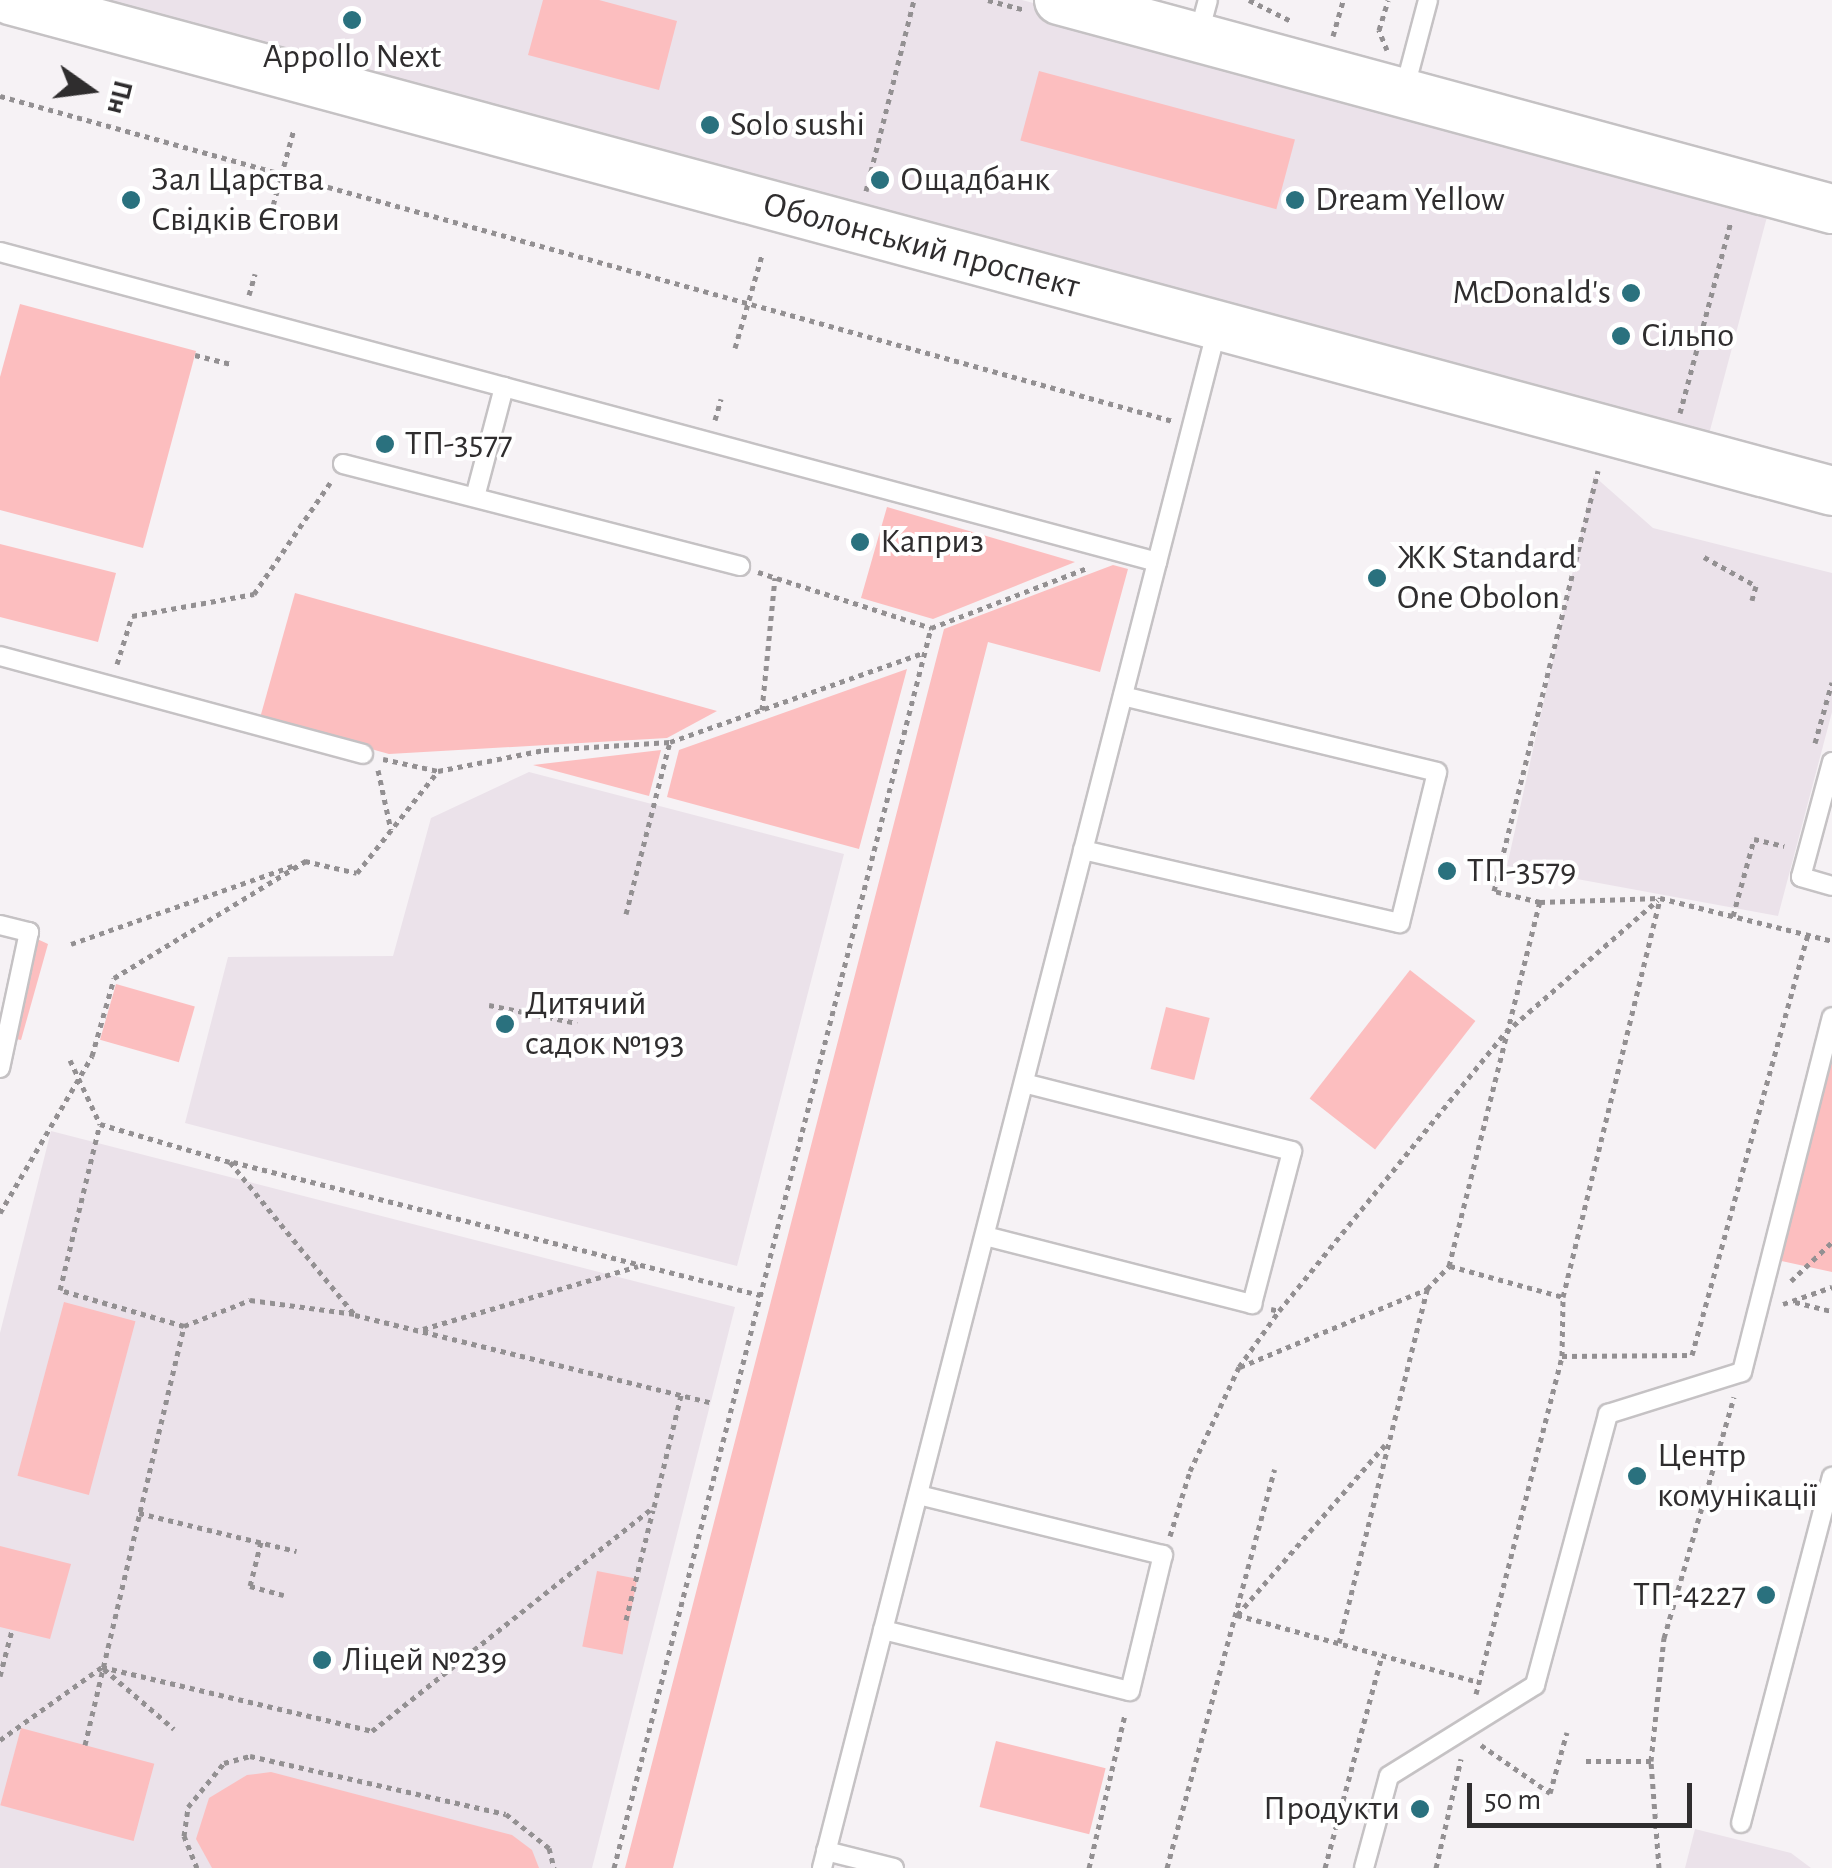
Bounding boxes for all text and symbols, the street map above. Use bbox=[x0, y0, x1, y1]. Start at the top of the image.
marker: Appollo Next bbox=[341, 9, 363, 31]
place label: Appollo Next bbox=[263, 36, 441, 78]
north arrow bbox=[40, 40, 140, 140]
text: Пн bbox=[101, 77, 137, 117]
place label: Solo sushi bbox=[730, 104, 865, 146]
marker: Solo sushi bbox=[699, 114, 721, 136]
place label: Зал Царства Свідків Єгови bbox=[151, 159, 340, 241]
place label: Ощадбанк bbox=[900, 159, 1050, 201]
marker: Ощадбанк bbox=[869, 169, 891, 191]
place label: Dream Yellow bbox=[1315, 179, 1505, 221]
street label: Оболонський проспект bbox=[758, 184, 1084, 308]
marker: Зал Царства Свідків Єгови bbox=[120, 189, 142, 211]
marker: Dream Yellow bbox=[1284, 189, 1306, 211]
place label: McDonald's bbox=[1452, 272, 1611, 314]
marker: McDonald's bbox=[1620, 282, 1642, 304]
place label: Сільпо bbox=[1641, 315, 1734, 357]
marker: Сільпо bbox=[1610, 325, 1632, 347]
place label: ТП-3577 bbox=[405, 423, 513, 465]
marker: ТП-3577 bbox=[374, 433, 396, 455]
place label: Каприз bbox=[880, 521, 984, 563]
marker: Каприз bbox=[849, 531, 871, 553]
place label: ЖК Standard One Obolon bbox=[1397, 537, 1577, 619]
marker: ЖК Standard One Obolon bbox=[1366, 567, 1388, 589]
place label: ТП-3579 bbox=[1467, 850, 1576, 892]
marker: ТП-3579 bbox=[1436, 860, 1458, 882]
place label: Дитячий садок №193 bbox=[525, 983, 684, 1065]
marker: Дитячий садок №193 bbox=[494, 1013, 516, 1035]
place label: Центр комунікації bbox=[1657, 1435, 1818, 1517]
marker: Центр комунікації bbox=[1626, 1465, 1648, 1487]
place label: ТП-4227 bbox=[1633, 1574, 1746, 1616]
marker: ТП-4227 bbox=[1755, 1584, 1777, 1606]
place label: Ліцей №239 bbox=[342, 1639, 507, 1681]
marker: Ліцей №239 bbox=[311, 1649, 333, 1671]
scale bar bbox=[1472, 1763, 1697, 1825]
text: 50 m bbox=[1484, 1785, 1541, 1815]
place label: Продукти bbox=[1263, 1788, 1400, 1830]
marker: Продукти bbox=[1409, 1798, 1431, 1820]

